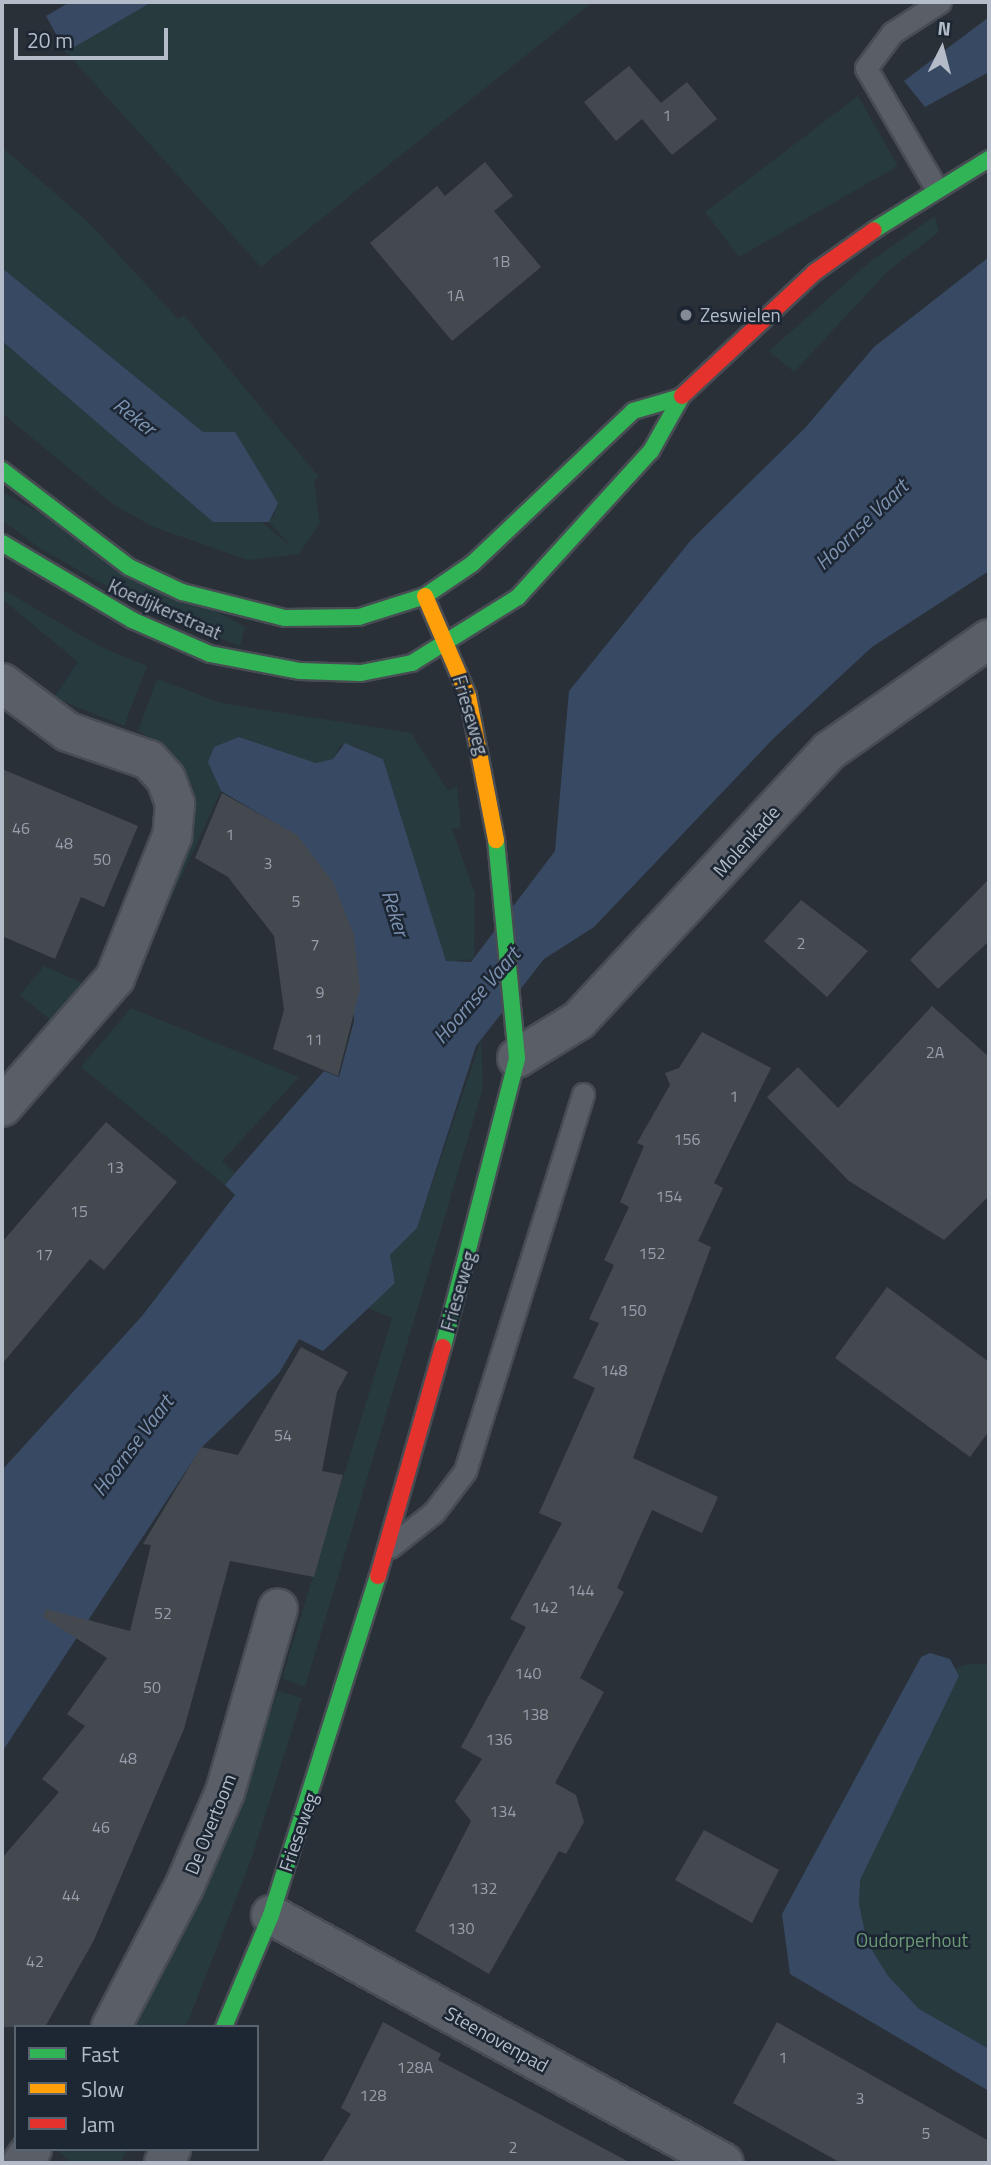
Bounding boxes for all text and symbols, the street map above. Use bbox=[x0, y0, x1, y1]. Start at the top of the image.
text: N bbox=[936, 13, 952, 43]
scale bar bbox=[18, 14, 172, 58]
north arrow bbox=[907, 14, 977, 84]
text: 20 m bbox=[27, 24, 73, 56]
house number: 1 bbox=[663, 105, 671, 125]
house number: 1B bbox=[492, 251, 510, 271]
house number: 1A bbox=[446, 285, 464, 305]
place label: Zeswielen bbox=[700, 304, 781, 326]
marker: Zeswielen bbox=[678, 307, 694, 323]
water label: Reker bbox=[109, 392, 161, 440]
water label: Hoornse Vaart bbox=[809, 473, 913, 575]
street label: Koedijkerstraat bbox=[105, 574, 225, 644]
street label: Frieseweg bbox=[448, 672, 494, 758]
street label: Molenkade bbox=[708, 801, 784, 881]
house number: 46 bbox=[12, 818, 30, 838]
house number: 1 bbox=[226, 824, 234, 844]
house number: 48 bbox=[55, 833, 73, 853]
house number: 50 bbox=[93, 849, 111, 869]
house number: 3 bbox=[264, 853, 272, 873]
water label: Reker bbox=[377, 887, 415, 939]
house number: 5 bbox=[292, 891, 300, 911]
house number: 2 bbox=[797, 933, 805, 953]
house number: 7 bbox=[311, 934, 319, 954]
water label: Hoornse Vaart bbox=[427, 942, 525, 1048]
house number: 9 bbox=[316, 982, 324, 1002]
house number: 11 bbox=[305, 1029, 323, 1049]
house number: 2A bbox=[926, 1042, 944, 1062]
house number: 1 bbox=[730, 1086, 738, 1106]
house number: 156 bbox=[674, 1129, 700, 1149]
house number: 13 bbox=[106, 1157, 124, 1177]
house number: 154 bbox=[656, 1186, 682, 1206]
house number: 15 bbox=[70, 1201, 88, 1221]
house number: 152 bbox=[639, 1243, 665, 1263]
house number: 17 bbox=[35, 1244, 53, 1264]
street label: Frieseweg bbox=[436, 1248, 480, 1334]
house number: 150 bbox=[620, 1300, 646, 1320]
house number: 148 bbox=[601, 1360, 627, 1380]
water label: Hoornse Vaart bbox=[86, 1390, 178, 1500]
house number: 54 bbox=[274, 1425, 292, 1445]
house number: 144 bbox=[568, 1580, 594, 1600]
house number: 142 bbox=[532, 1597, 558, 1617]
house number: 52 bbox=[154, 1603, 172, 1623]
house number: 140 bbox=[515, 1663, 541, 1683]
house number: 50 bbox=[143, 1677, 161, 1697]
house number: 138 bbox=[522, 1704, 548, 1724]
house number: 136 bbox=[486, 1729, 512, 1749]
house number: 48 bbox=[119, 1748, 137, 1768]
street label: De Overtoom bbox=[180, 1770, 240, 1878]
street label: Frieseweg bbox=[274, 1790, 322, 1874]
house number: 134 bbox=[490, 1801, 516, 1821]
house number: 46 bbox=[92, 1817, 110, 1837]
house number: 132 bbox=[471, 1878, 497, 1898]
house number: 44 bbox=[62, 1885, 80, 1905]
house number: 130 bbox=[448, 1918, 474, 1938]
park label: Oudorperhout bbox=[856, 1929, 968, 1951]
house number: 42 bbox=[26, 1951, 44, 1971]
street label: Steenovenpad bbox=[441, 2001, 553, 2077]
legend bbox=[14, 2025, 259, 2151]
text: Fast bbox=[81, 2038, 119, 2070]
house number: 1 bbox=[779, 2047, 787, 2067]
house number: 128A bbox=[397, 2057, 433, 2077]
text: Slow bbox=[81, 2073, 124, 2105]
house number: 128 bbox=[360, 2085, 386, 2105]
house number: 3 bbox=[856, 2088, 864, 2108]
text: Jam bbox=[81, 2108, 115, 2140]
house number: 5 bbox=[922, 2123, 930, 2143]
house number: 2 bbox=[509, 2137, 517, 2157]

